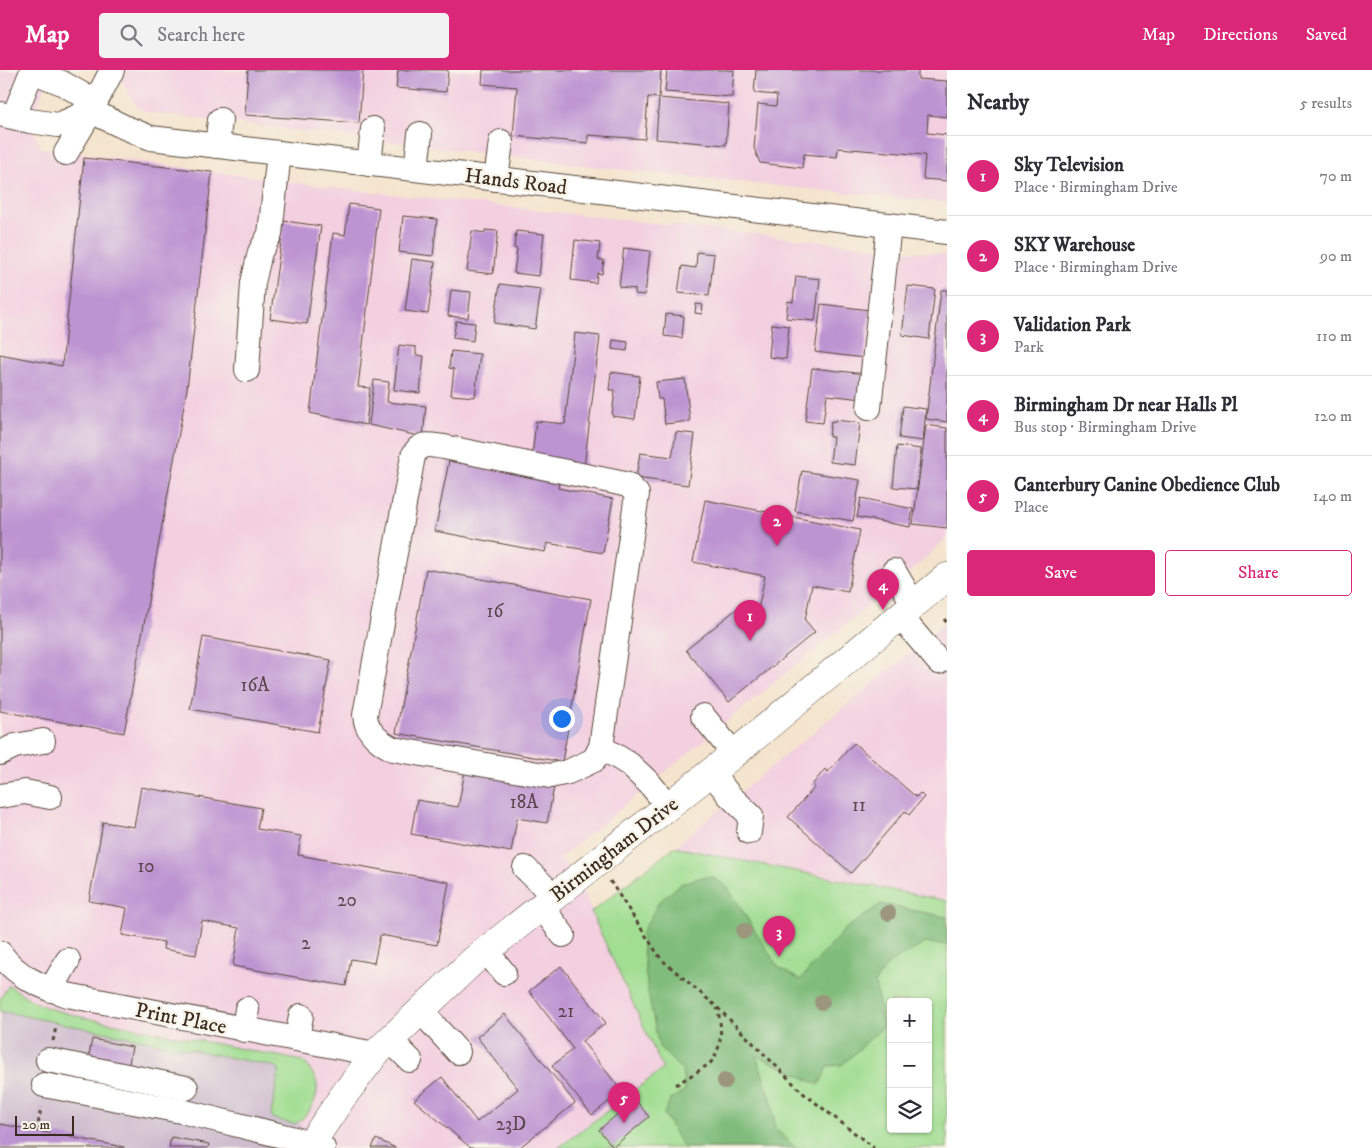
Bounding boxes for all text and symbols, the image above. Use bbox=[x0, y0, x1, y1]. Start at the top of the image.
search box bbox=[99, 13, 449, 58]
text: Map bbox=[25, 20, 69, 50]
icon: search bbox=[117, 21, 145, 49]
text: Search here bbox=[157, 24, 245, 47]
text: Map bbox=[1142, 24, 1175, 46]
text: Directions bbox=[1203, 24, 1278, 46]
text: Saved bbox=[1306, 24, 1347, 46]
text: Nearby bbox=[967, 90, 1029, 116]
text: 5 results bbox=[1300, 93, 1352, 113]
text: Sky Television bbox=[1014, 154, 1124, 177]
street label: Hands Road bbox=[463, 163, 569, 201]
text: 1 bbox=[980, 166, 986, 186]
text: 70 m bbox=[1320, 166, 1352, 186]
text: Place · Birmingham Drive bbox=[1014, 177, 1178, 197]
text: SKY Warehouse bbox=[1014, 234, 1135, 257]
text: 2 bbox=[979, 246, 987, 266]
text: 90 m bbox=[1320, 246, 1352, 266]
text: Place · Birmingham Drive bbox=[1014, 257, 1178, 277]
text: Validation Park bbox=[1014, 314, 1131, 337]
text: 3 bbox=[980, 326, 986, 346]
text: 110 m bbox=[1316, 326, 1352, 346]
text: Park bbox=[1014, 337, 1044, 357]
text: Birmingham Dr near Halls Pl bbox=[1014, 394, 1237, 417]
text: 4 bbox=[978, 406, 988, 426]
text: 120 m bbox=[1314, 406, 1352, 426]
text: Bus stop · Birmingham Drive bbox=[1014, 417, 1196, 437]
text: Canterbury Canine Obedience Club bbox=[1014, 474, 1280, 497]
text: 5 bbox=[979, 486, 987, 506]
text: 140 m bbox=[1313, 486, 1352, 506]
text: Place bbox=[1014, 497, 1048, 517]
pin: 2 bbox=[761, 505, 793, 546]
button: Save bbox=[967, 550, 1155, 596]
button: Share bbox=[1165, 550, 1352, 596]
pin: 4 bbox=[867, 569, 899, 610]
house number: 16 bbox=[487, 600, 505, 623]
pin: 1 bbox=[734, 600, 766, 641]
house number: 16A bbox=[241, 674, 270, 697]
your location bbox=[549, 706, 575, 732]
house number: 18A bbox=[510, 791, 539, 814]
street label: Birmingham Drive bbox=[545, 791, 684, 908]
house number: 11 bbox=[852, 794, 866, 817]
house number: 10 bbox=[137, 855, 155, 878]
house number: 20 bbox=[337, 889, 357, 912]
pin: 3 bbox=[763, 916, 795, 957]
house number: 2 bbox=[301, 932, 311, 955]
street label: Print Place bbox=[133, 997, 229, 1041]
map controls bbox=[887, 998, 932, 1133]
button: + bbox=[887, 998, 932, 1043]
house number: 21 bbox=[558, 1000, 574, 1023]
button: − bbox=[887, 1043, 932, 1088]
pin: 5 bbox=[608, 1082, 640, 1123]
button: layers bbox=[887, 1088, 932, 1133]
scale bar bbox=[15, 1113, 74, 1136]
house number: 23D bbox=[496, 1113, 526, 1136]
text: 20 m bbox=[22, 1116, 50, 1134]

